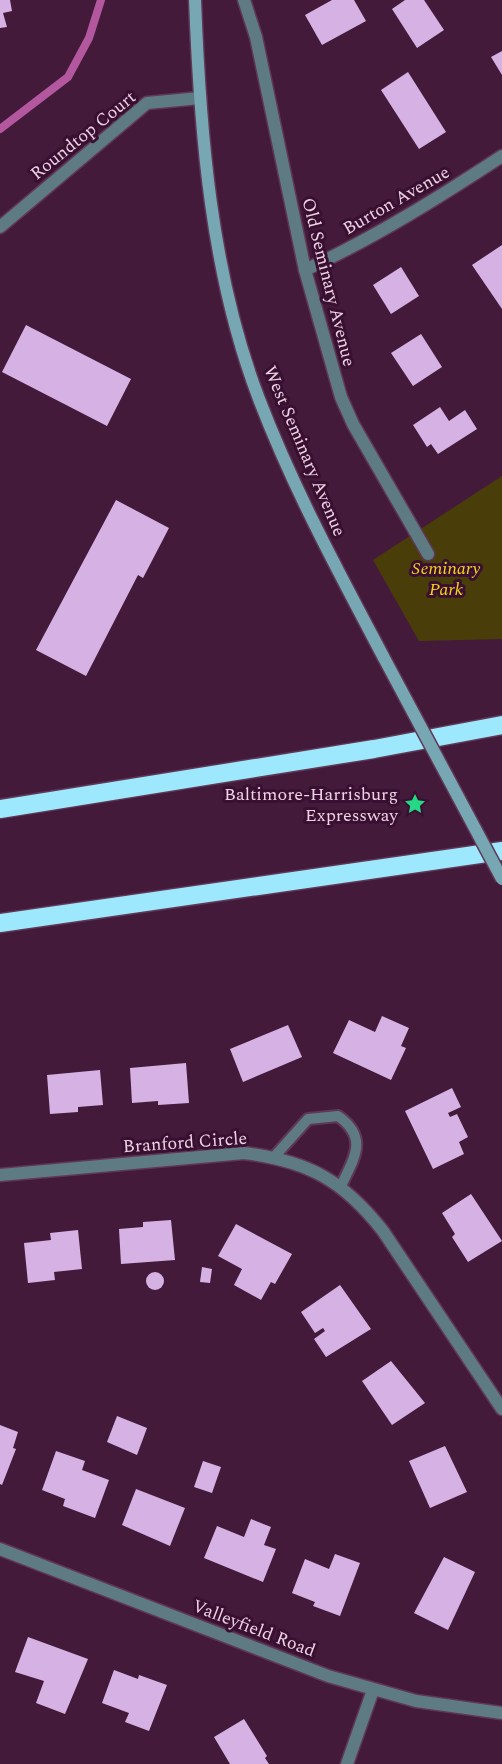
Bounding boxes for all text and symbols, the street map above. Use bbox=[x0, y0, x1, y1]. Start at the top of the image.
street label: Roundtop Court bbox=[25, 84, 142, 187]
street label: Burton Avenue bbox=[338, 159, 455, 242]
street label: Old Seminary Avenue bbox=[294, 195, 363, 369]
street label: West Seminary Avenue bbox=[256, 362, 353, 541]
park label: Seminary Park bbox=[412, 555, 480, 603]
place label: Baltimore-Harrisburg Expressway bbox=[224, 781, 399, 829]
place icon: Baltimore-Harrisburg Expressway bbox=[403, 792, 427, 816]
street label: Branford Circle bbox=[122, 1125, 248, 1160]
street label: Valleyfield Road bbox=[188, 1593, 319, 1664]

